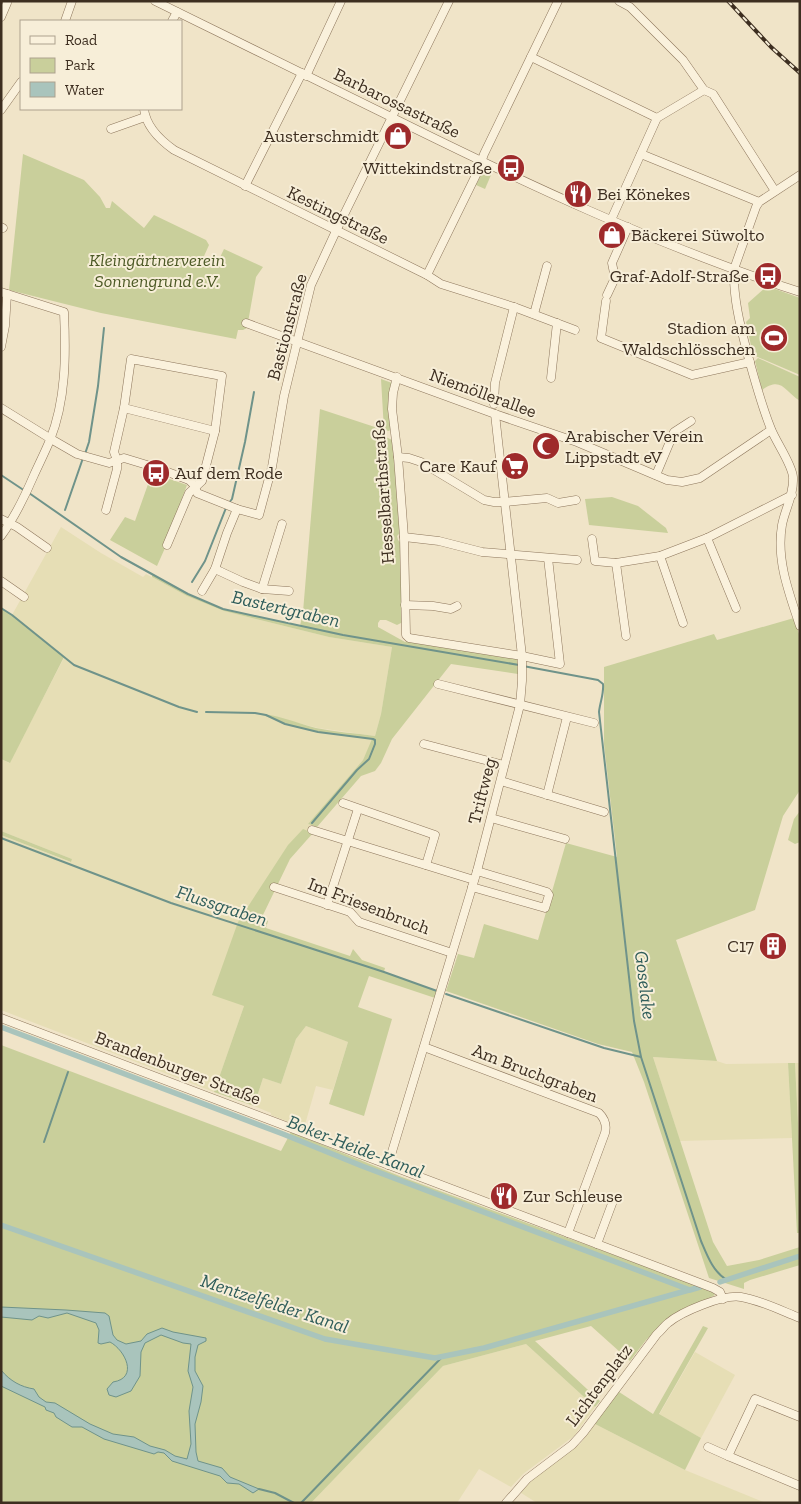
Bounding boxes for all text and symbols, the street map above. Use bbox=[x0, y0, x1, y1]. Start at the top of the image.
legend bbox=[20, 20, 182, 110]
text: Road bbox=[65, 31, 98, 49]
text: Park bbox=[65, 56, 95, 74]
street label: Barbarossastraße bbox=[330, 63, 464, 143]
text: Water bbox=[65, 81, 105, 99]
shop icon: Austerschmidt bbox=[383, 121, 413, 151]
place label: Austerschmidt bbox=[264, 125, 379, 147]
bus stop icon: Wittekindstraße bbox=[496, 153, 526, 183]
place label: Wittekindstraße bbox=[363, 157, 492, 179]
restaurant icon: Bei Könekes bbox=[563, 179, 593, 209]
street label: Kestingstraße bbox=[284, 181, 392, 249]
place label: Bei Könekes bbox=[597, 183, 690, 205]
shop icon: Bäckerei Süwolto bbox=[597, 220, 627, 250]
place label: Bäckerei Süwolto bbox=[631, 224, 765, 246]
park label: Kleingärtnerverein Sonnengrund e.V. bbox=[89, 249, 225, 292]
bus stop icon: Graf-Adolf-Straße bbox=[753, 261, 783, 291]
place label: Graf-Adolf-Straße bbox=[610, 265, 749, 287]
street label: Bastionstraße bbox=[262, 271, 312, 383]
place label: Stadion am Waldschlösschen bbox=[622, 317, 756, 360]
sports icon: Stadion am Waldschlösschen bbox=[759, 323, 789, 353]
street label: Niemöllerallee bbox=[427, 364, 539, 422]
street label: Hesselbarthstraße bbox=[367, 419, 399, 565]
place label: Arabischer Verein Lippstadt eV bbox=[565, 425, 704, 468]
mosque icon: Arabischer Verein Lippstadt eV bbox=[531, 431, 561, 461]
supermarket icon: Care Kauf bbox=[500, 451, 530, 481]
place label: Care Kauf bbox=[419, 455, 497, 477]
bus stop icon: Auf dem Rode bbox=[141, 458, 171, 488]
place label: Auf dem Rode bbox=[175, 462, 283, 484]
water label: Bastertgraben bbox=[230, 585, 342, 632]
street label: Triftweg bbox=[463, 755, 501, 827]
street label: Im Friesenbruch bbox=[305, 873, 433, 939]
water label: Flussgraben bbox=[173, 880, 270, 931]
building icon: C17 bbox=[758, 931, 788, 961]
place label: C17 bbox=[727, 935, 755, 957]
water label: Goselake bbox=[630, 949, 661, 1021]
street label: Brandenburger Straße bbox=[92, 1026, 264, 1110]
street label: Am Bruchgraben bbox=[469, 1039, 602, 1107]
water label: Boker-Heide-Kanal bbox=[284, 1110, 428, 1183]
restaurant icon: Zur Schleuse bbox=[489, 1181, 519, 1211]
place label: Zur Schleuse bbox=[523, 1185, 622, 1207]
water label: Mentzelfelder Kanal bbox=[198, 1269, 352, 1338]
street label: Lichtenplatz bbox=[561, 1340, 637, 1430]

